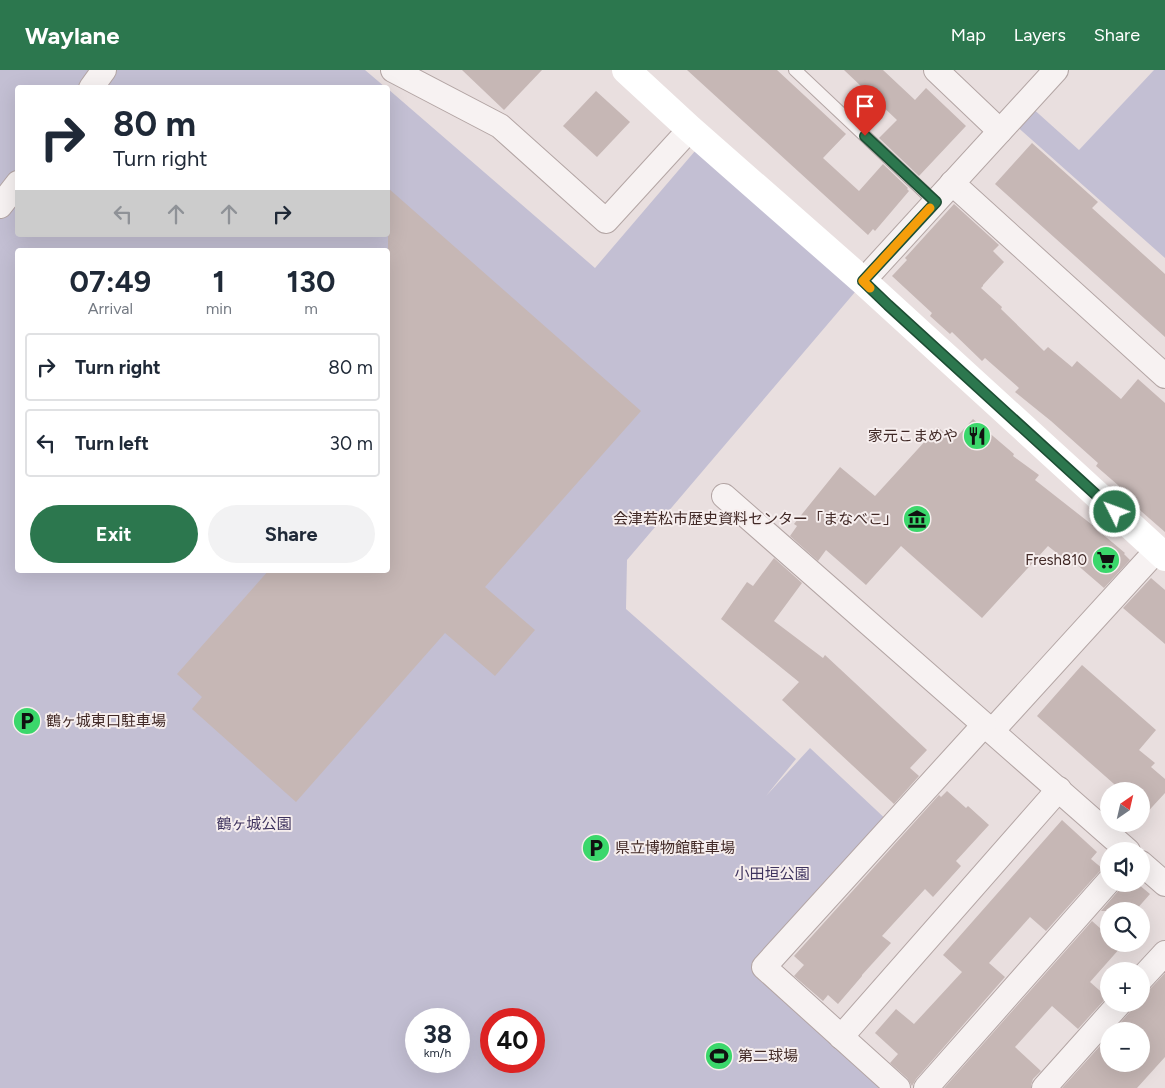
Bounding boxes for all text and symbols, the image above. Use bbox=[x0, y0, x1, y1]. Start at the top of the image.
text: Waylane bbox=[25, 21, 120, 50]
text: Map bbox=[951, 24, 986, 46]
text: Layers bbox=[1014, 24, 1066, 46]
text: Share bbox=[1094, 24, 1140, 46]
pin bbox=[844, 85, 886, 136]
icon: arrive bbox=[851, 92, 879, 120]
text: 80 m bbox=[113, 103, 196, 145]
icon: right bbox=[30, 105, 95, 170]
text: Turn right bbox=[113, 145, 208, 172]
icon: left bbox=[109, 200, 137, 228]
icon: ahead bbox=[162, 200, 190, 228]
icon: ahead bbox=[215, 200, 243, 228]
icon: right bbox=[268, 200, 296, 228]
text: 07:49 bbox=[70, 263, 151, 300]
text: 1 bbox=[213, 263, 225, 300]
text: 130 bbox=[287, 263, 335, 300]
text: Arrival bbox=[88, 299, 133, 318]
text: min bbox=[206, 299, 232, 318]
text: m bbox=[304, 299, 318, 318]
icon: right bbox=[32, 353, 60, 381]
text: Turn right bbox=[75, 356, 161, 379]
text: 80 m bbox=[328, 356, 373, 379]
restaurant icon: 家元こまめや bbox=[962, 421, 992, 451]
place label: 家元こまめや bbox=[868, 427, 958, 445]
icon: left bbox=[32, 429, 60, 457]
text: Turn left bbox=[75, 432, 149, 455]
text: 30 m bbox=[330, 432, 373, 455]
position arrow bbox=[1088, 485, 1140, 537]
museum icon: 会津若松市歴史資料センター「まなべこ」 bbox=[902, 504, 932, 534]
button: Exit bbox=[30, 505, 198, 563]
button: Share bbox=[208, 505, 375, 563]
place label: 会津若松市歴史資料センター「まなべこ」 bbox=[613, 510, 898, 528]
supermarket icon: Fresh810 bbox=[1091, 545, 1121, 575]
place label: Fresh810 bbox=[1025, 551, 1087, 569]
parking icon: 鶴ヶ城東口駐車場 bbox=[12, 706, 42, 736]
place label: 鶴ヶ城東口駐車場 bbox=[46, 712, 166, 730]
north arrow bbox=[1100, 782, 1150, 832]
map controls bbox=[1100, 782, 1150, 1072]
park label: 鶴ヶ城公園 bbox=[216, 815, 292, 833]
parking icon: 県立博物館駐車場 bbox=[581, 833, 611, 863]
place label: 県立博物館駐車場 bbox=[615, 839, 735, 857]
button: sound bbox=[1100, 842, 1150, 892]
park label: 小田垣公園 bbox=[734, 865, 810, 883]
button: search bbox=[1100, 902, 1150, 952]
button: + bbox=[1100, 962, 1150, 1012]
speed limit sign: 40 bbox=[480, 1008, 545, 1073]
text: 38 bbox=[423, 1019, 452, 1049]
button: − bbox=[1100, 1022, 1150, 1072]
sports icon: 第二球場 bbox=[704, 1041, 734, 1071]
text: km/h bbox=[424, 1046, 451, 1060]
place label: 第二球場 bbox=[738, 1047, 798, 1065]

